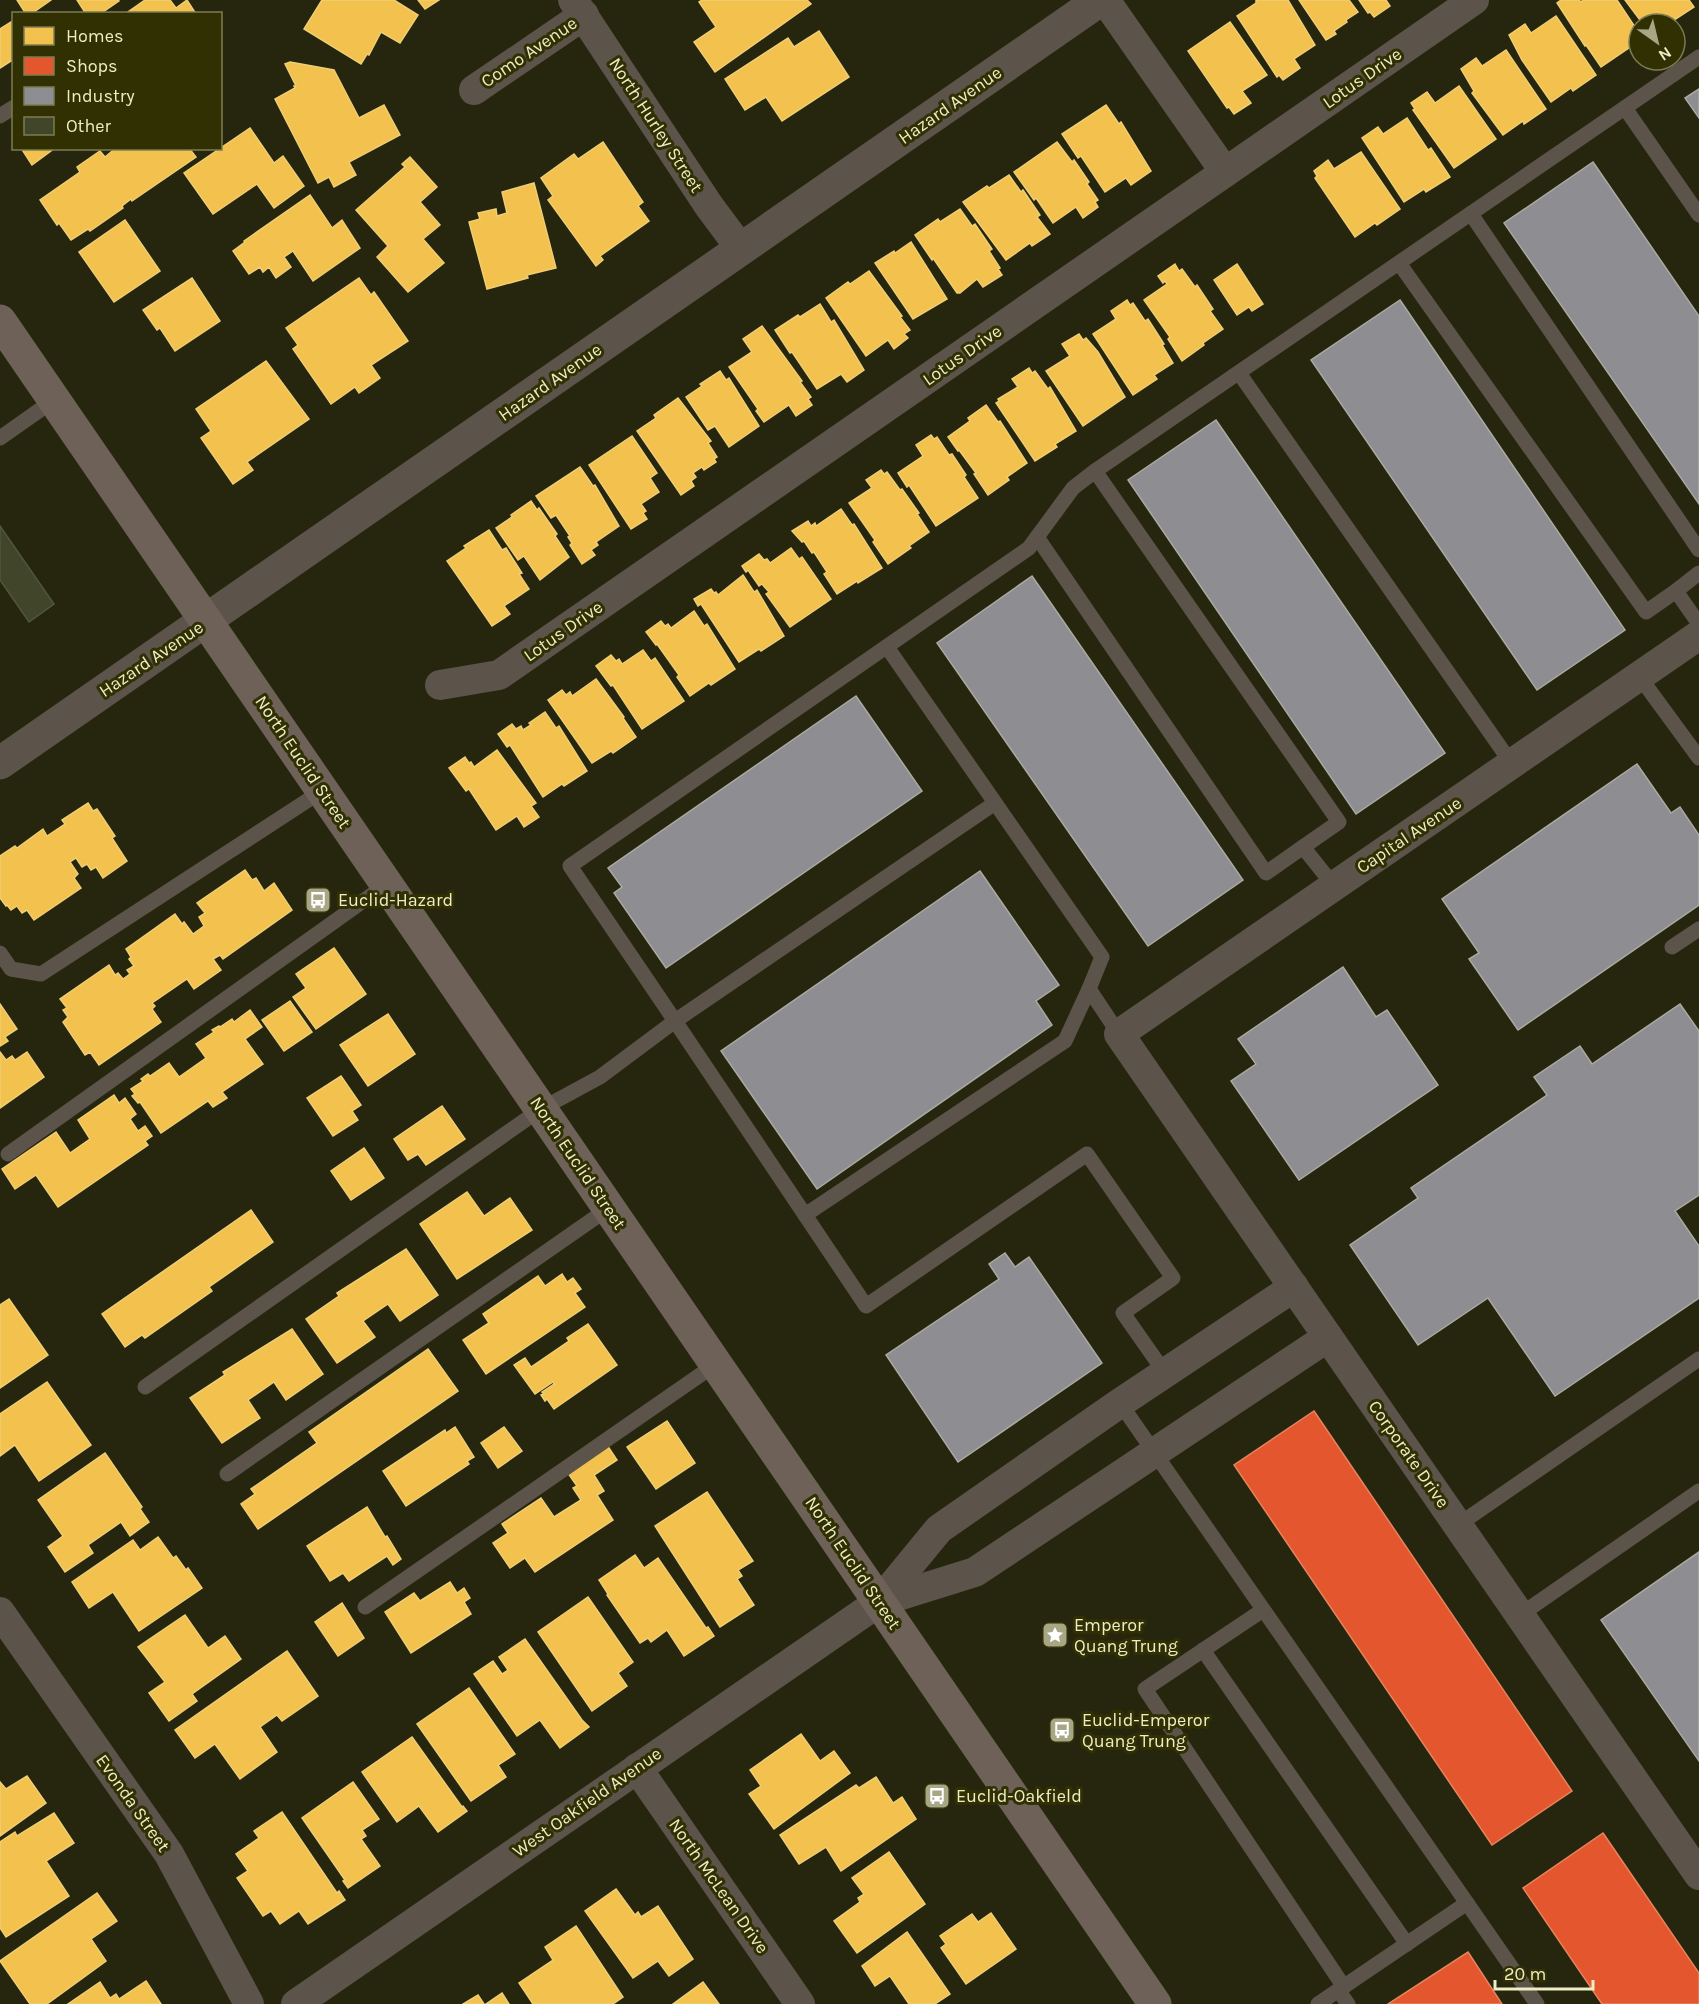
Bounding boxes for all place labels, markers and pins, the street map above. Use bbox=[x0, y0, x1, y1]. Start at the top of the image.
bus stop icon: Euclid-Hazard bbox=[303, 885, 333, 915]
place label: Euclid-Hazard bbox=[338, 889, 453, 911]
place label: Emperor Quang Trung bbox=[1074, 1614, 1178, 1657]
place icon: Emperor Quang Trung bbox=[1040, 1620, 1070, 1650]
place label: Euclid-Emperor Quang Trung bbox=[1082, 1709, 1210, 1752]
bus stop icon: Euclid-Emperor Quang Trung bbox=[1047, 1715, 1077, 1745]
bus stop icon: Euclid-Oakfield bbox=[922, 1781, 952, 1811]
place label: Euclid-Oakfield bbox=[956, 1785, 1082, 1807]

